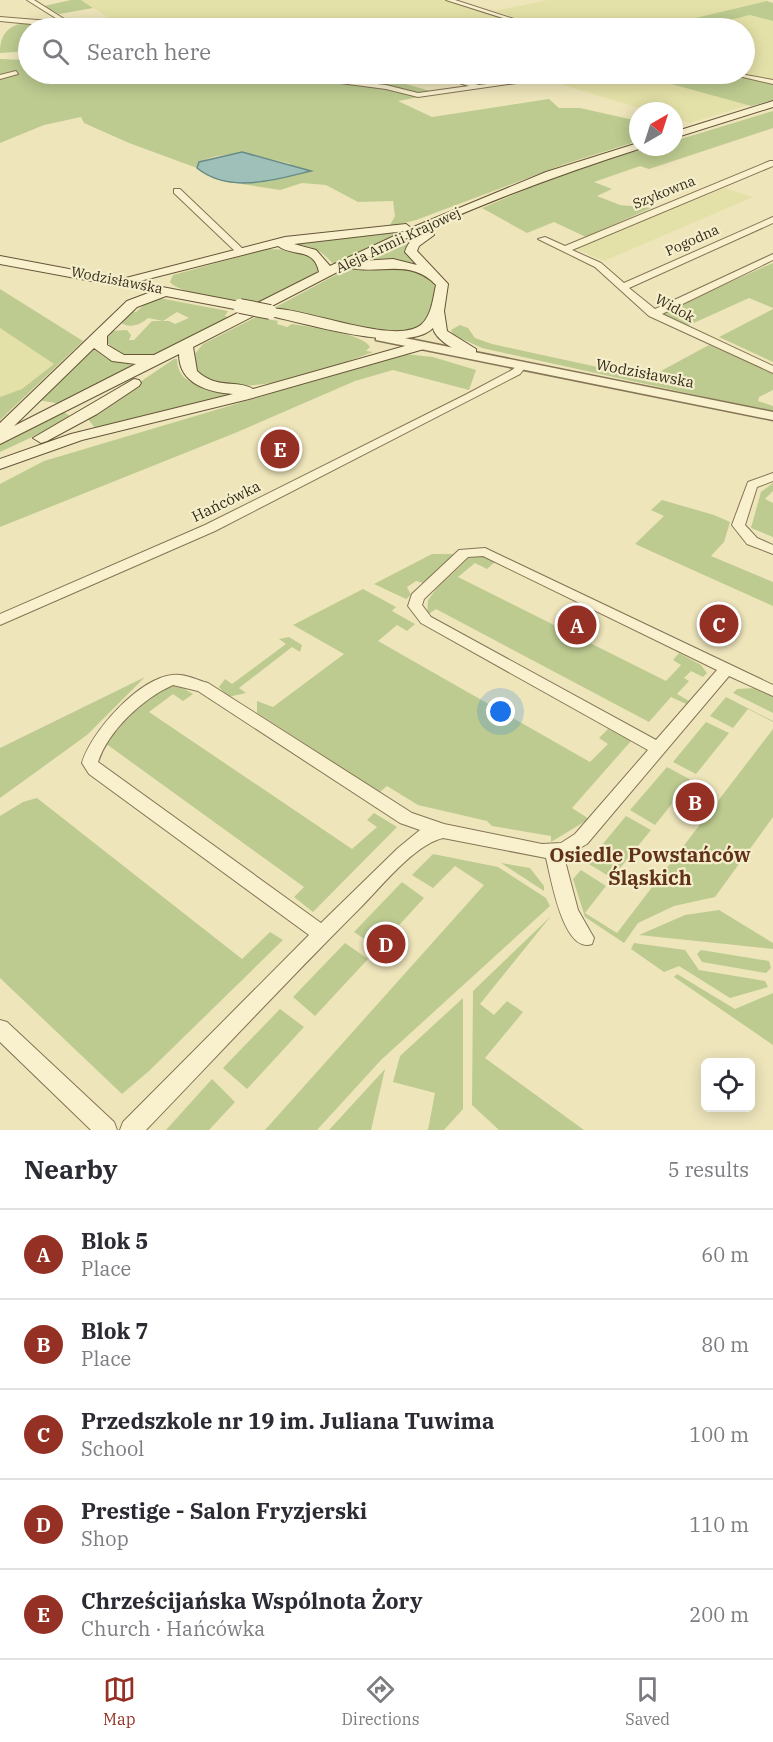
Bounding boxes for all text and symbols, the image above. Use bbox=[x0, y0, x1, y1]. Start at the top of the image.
search box bbox=[18, 18, 755, 84]
icon: search bbox=[39, 35, 72, 68]
text: Search here bbox=[87, 37, 211, 66]
north arrow bbox=[629, 102, 683, 156]
street label: Szykowna bbox=[630, 171, 698, 213]
street label: Aleja Armii Krajowej bbox=[333, 203, 463, 277]
street label: Pogodna bbox=[662, 220, 722, 260]
street label: Wodzisławska bbox=[70, 262, 165, 298]
street label: Widok bbox=[652, 290, 699, 327]
street label: Wodzisławska bbox=[594, 354, 696, 392]
pin: E bbox=[260, 426, 300, 472]
street label: Hańcówka bbox=[189, 476, 263, 526]
pin: A bbox=[558, 602, 596, 648]
pin: C bbox=[700, 602, 738, 646]
your location bbox=[486, 697, 515, 726]
pin: B bbox=[676, 780, 714, 824]
district label: Osiedle Powstańców Śląskich bbox=[549, 841, 751, 891]
pin: D bbox=[366, 922, 406, 966]
map controls bbox=[701, 1058, 755, 1112]
button: locate bbox=[701, 1058, 755, 1112]
text: Nearby bbox=[24, 1152, 118, 1186]
text: 5 results bbox=[668, 1156, 749, 1183]
text: Blok 5 bbox=[81, 1226, 148, 1255]
text: A bbox=[37, 1241, 50, 1268]
text: 60 m bbox=[701, 1241, 749, 1268]
text: Place bbox=[81, 1255, 131, 1282]
text: Blok 7 bbox=[81, 1316, 148, 1345]
text: B bbox=[36, 1331, 51, 1358]
text: 80 m bbox=[701, 1331, 749, 1358]
text: Place bbox=[81, 1345, 131, 1372]
text: Przedszkole nr 19 im. Juliana Tuwima bbox=[81, 1406, 495, 1435]
text: C bbox=[37, 1421, 50, 1448]
text: 100 m bbox=[689, 1421, 749, 1448]
text: School bbox=[81, 1435, 144, 1462]
text: Prestige - Salon Fryzjerski bbox=[81, 1496, 367, 1525]
text: D bbox=[36, 1511, 51, 1538]
text: 110 m bbox=[689, 1511, 749, 1538]
text: Shop bbox=[81, 1525, 129, 1552]
text: Chrześcijańska Wspólnota Żory bbox=[81, 1586, 423, 1615]
text: E bbox=[37, 1601, 50, 1628]
text: 200 m bbox=[689, 1601, 749, 1628]
text: Church · Hańcówka bbox=[81, 1615, 265, 1642]
tab: Map bbox=[103, 1673, 136, 1729]
tab: Directions bbox=[342, 1673, 420, 1729]
tab: Saved bbox=[625, 1673, 670, 1729]

